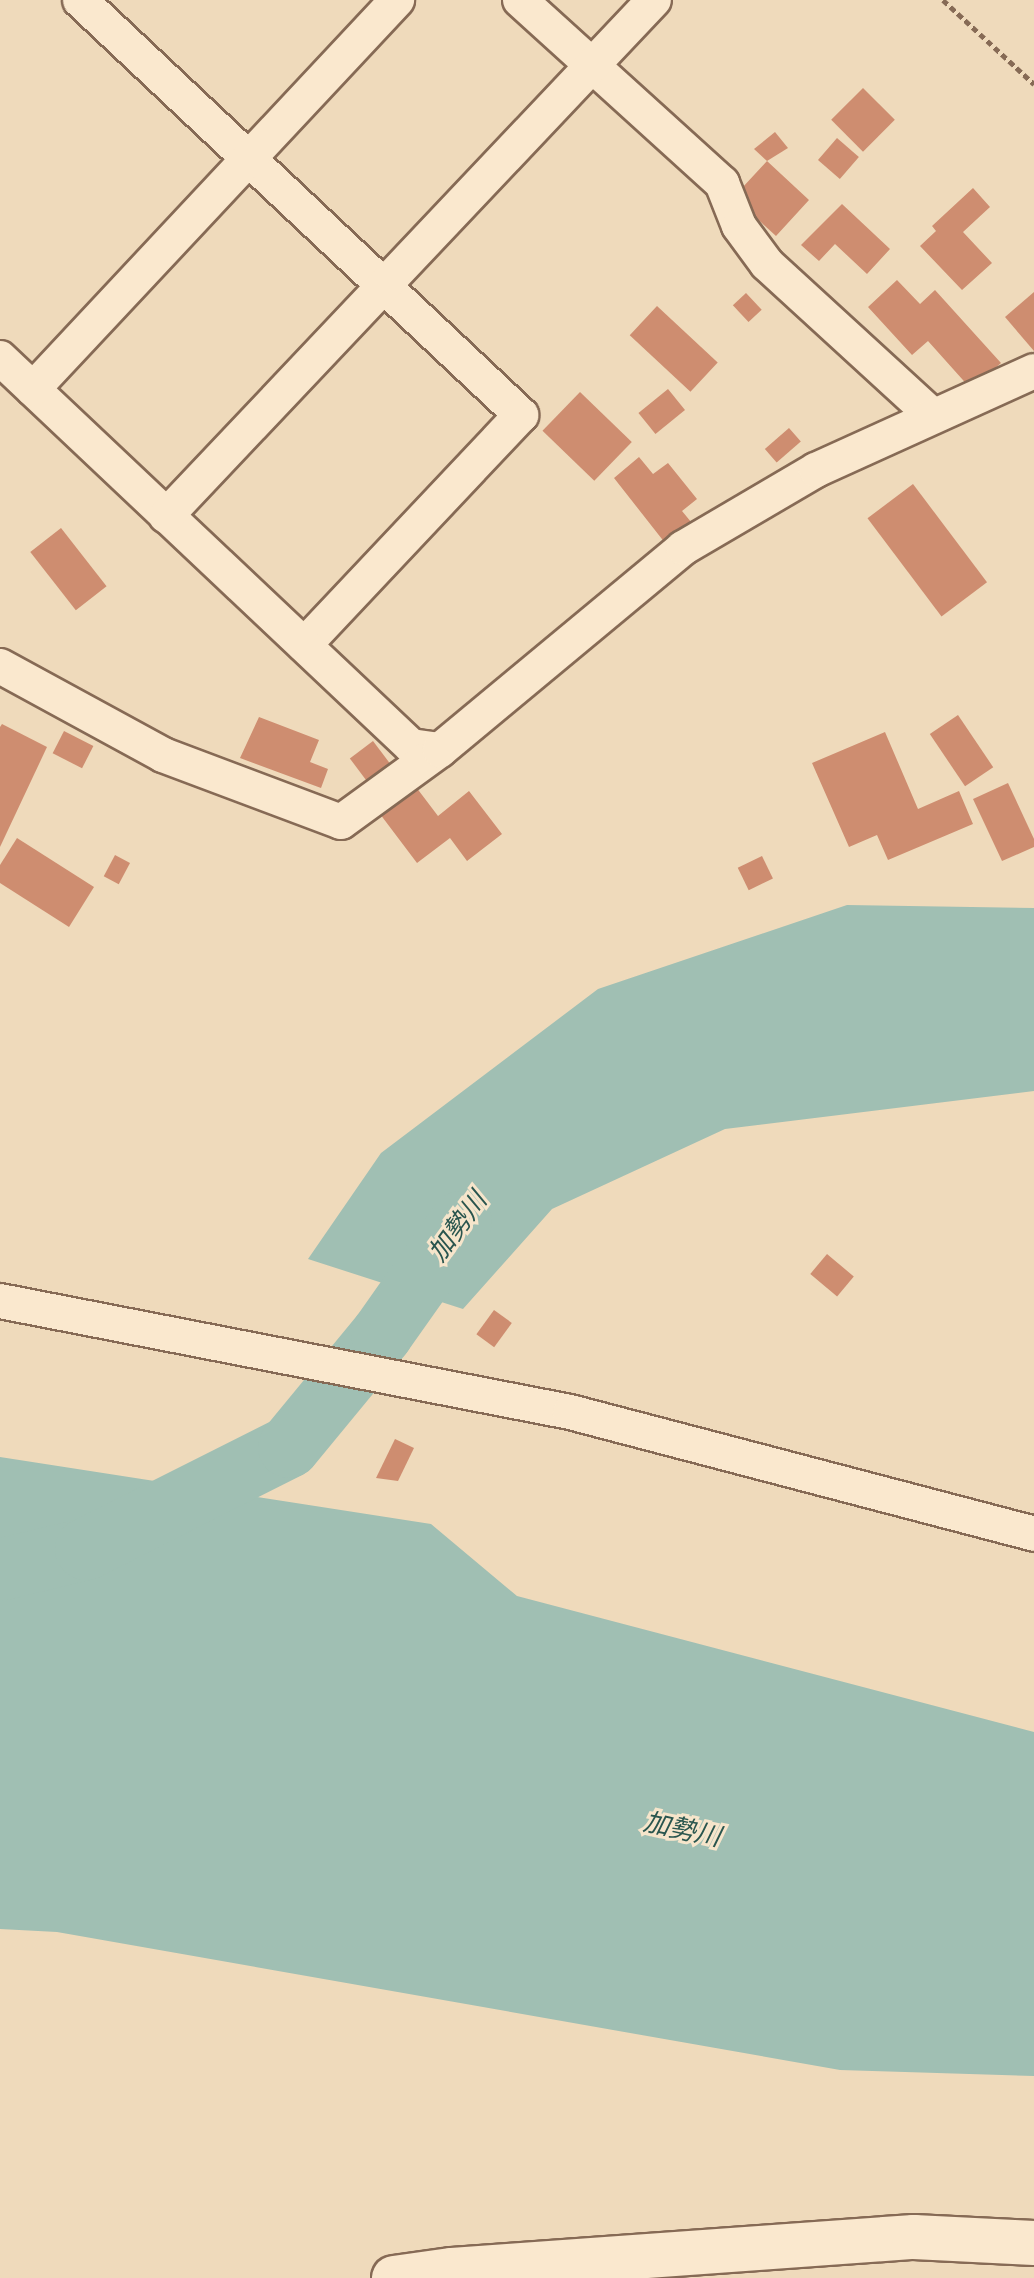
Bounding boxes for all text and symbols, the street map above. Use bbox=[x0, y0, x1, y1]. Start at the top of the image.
water label: 加勢川 bbox=[422, 1186, 494, 1268]
water label: 加勢川 bbox=[641, 1807, 723, 1853]

